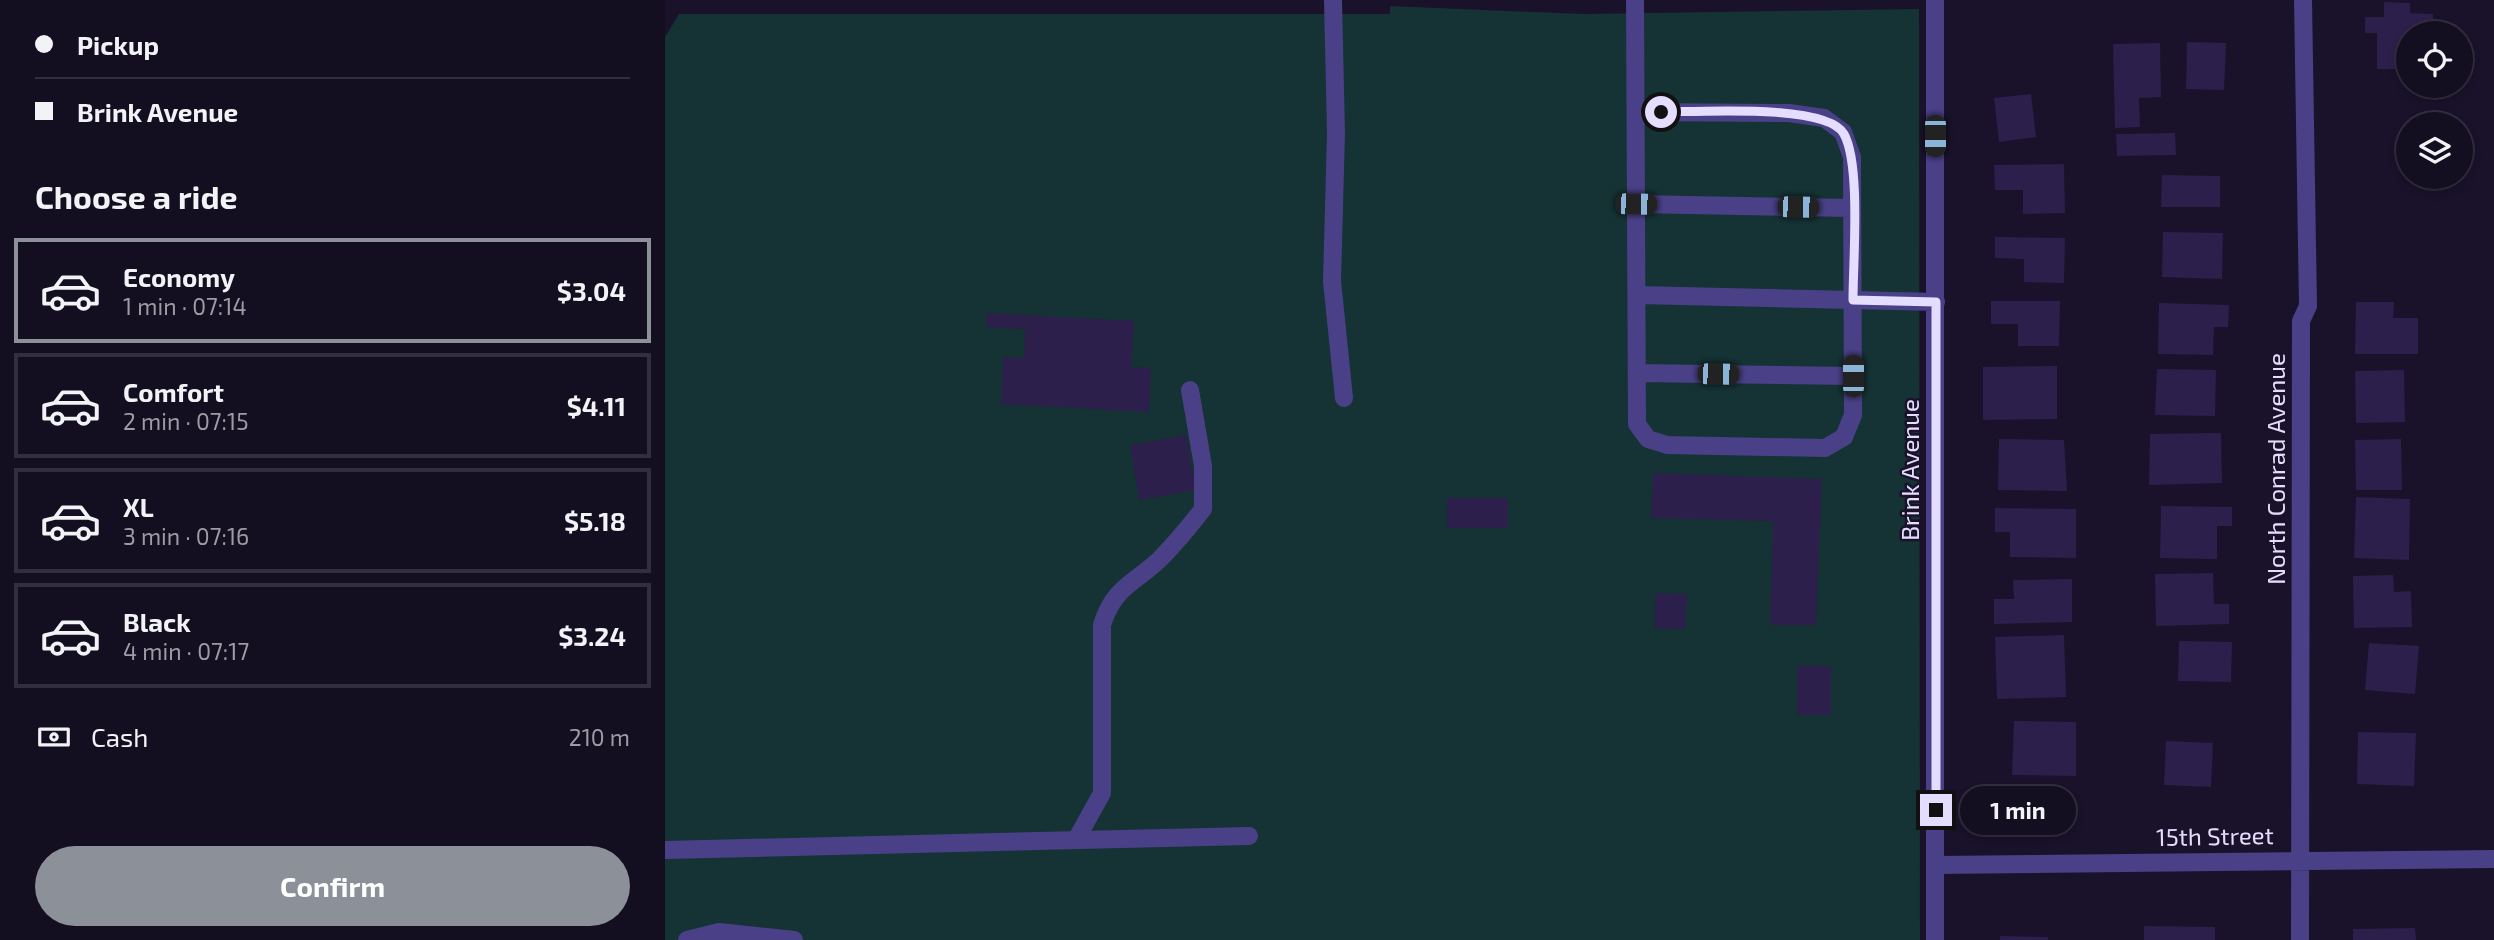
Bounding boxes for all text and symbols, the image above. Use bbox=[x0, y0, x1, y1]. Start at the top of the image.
map controls bbox=[2396, 21, 2473, 189]
button: locate bbox=[2396, 21, 2473, 98]
text: Pickup bbox=[77, 29, 159, 60]
text: Brink Avenue bbox=[77, 96, 238, 127]
route start bbox=[1645, 96, 1677, 128]
button: layers bbox=[2396, 112, 2473, 189]
car bbox=[1925, 115, 1946, 157]
text: Choose a ride bbox=[35, 177, 238, 215]
car bbox=[1615, 193, 1658, 215]
car bbox=[1777, 196, 1820, 218]
icon: car bbox=[39, 259, 102, 322]
text: Economy bbox=[123, 261, 235, 292]
text: $3.04 bbox=[557, 275, 626, 306]
text: 1 min · 07:14 bbox=[123, 292, 247, 320]
street label: North Conrad Avenue bbox=[2261, 353, 2290, 585]
car bbox=[1843, 355, 1864, 397]
car bbox=[1697, 363, 1740, 385]
icon: car bbox=[39, 374, 102, 437]
text: Comfort bbox=[123, 376, 224, 407]
text: $4.11 bbox=[567, 390, 626, 421]
street label: Brink Avenue bbox=[1895, 399, 1924, 541]
text: 2 min · 07:15 bbox=[123, 407, 249, 435]
icon: car bbox=[39, 489, 102, 552]
text: XL bbox=[123, 491, 154, 522]
text: $5.18 bbox=[564, 505, 626, 536]
text: 3 min · 07:16 bbox=[123, 522, 249, 550]
icon: car bbox=[39, 604, 102, 667]
text: Black bbox=[123, 606, 191, 637]
text: $3.24 bbox=[558, 620, 626, 651]
text: 4 min · 07:17 bbox=[123, 637, 249, 665]
icon: cash bbox=[35, 718, 73, 756]
text: Cash bbox=[91, 721, 148, 752]
text: 210 m bbox=[569, 723, 630, 751]
callout: 1 min bbox=[1961, 786, 2076, 834]
route end bbox=[1920, 794, 1952, 826]
text: 1 min bbox=[1990, 796, 2046, 824]
street label: 15th Street bbox=[2156, 820, 2274, 851]
button: Confirm bbox=[35, 846, 630, 926]

